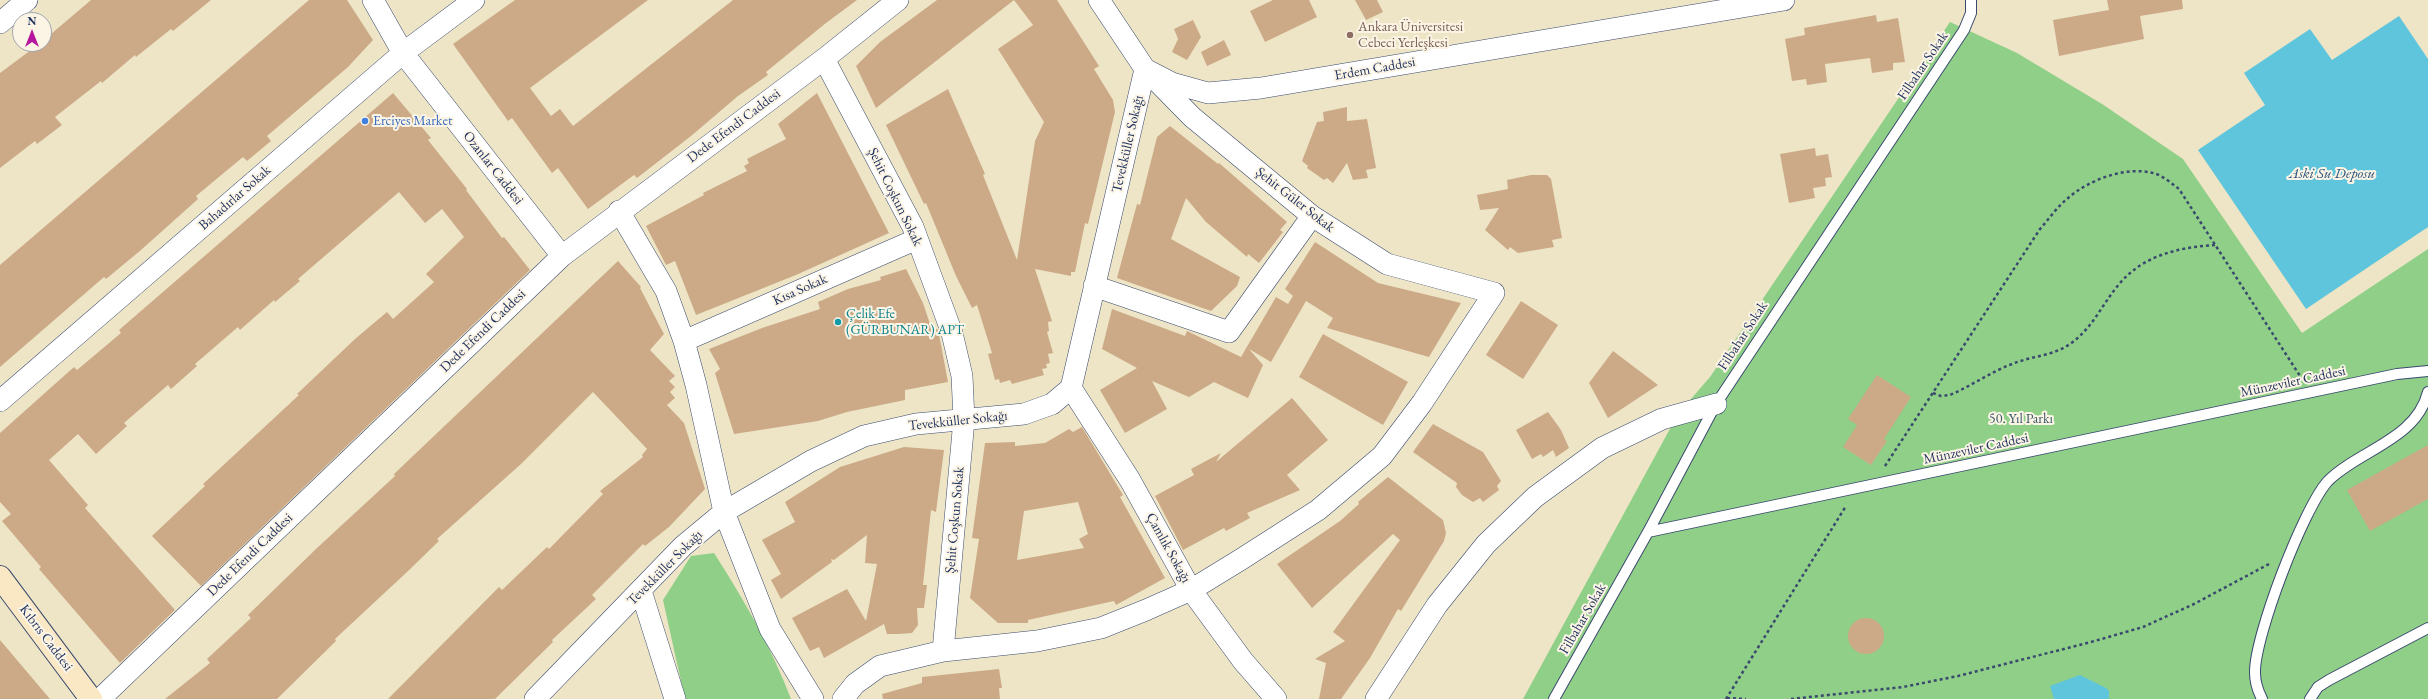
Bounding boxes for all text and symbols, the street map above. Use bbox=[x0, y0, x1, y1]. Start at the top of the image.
north arrow bbox=[12, 12, 52, 52]
text: N bbox=[28, 14, 36, 28]
place label: Ankara Üniversitesi Cebeci Yerleşkesi bbox=[1358, 19, 1463, 52]
street label: Filbahar Sokak bbox=[1894, 29, 1952, 103]
marker: Ankara Üniversitesi Cebeci Yerleşkesi bbox=[1345, 30, 1355, 40]
street label: Erdem Caddesi bbox=[1333, 54, 1417, 84]
street label: Dede Efendi Caddesi bbox=[684, 85, 784, 167]
street label: Tevekküller Sokağı bbox=[1109, 94, 1147, 194]
place label: Erciyes Market bbox=[373, 113, 452, 129]
marker: Erciyes Market bbox=[360, 116, 370, 126]
street label: Ozanlar Caddesi bbox=[459, 128, 527, 208]
street label: Şehit Coşkun Sokak bbox=[864, 145, 926, 249]
street label: Bahadırlar Sokak bbox=[195, 162, 275, 234]
street label: Şehit Güler Sokak bbox=[1252, 164, 1338, 236]
water label: Aski Su Deposu bbox=[2289, 165, 2375, 183]
street label: Kısa Sokak bbox=[770, 271, 830, 309]
street label: Dede Efendi Caddesi bbox=[437, 286, 529, 376]
street label: Filbahar Sokak bbox=[1715, 298, 1771, 374]
place label: Çelik Efe (GÜRBUNAR) APT bbox=[846, 306, 964, 338]
marker: Çelik Efe (GÜRBUNAR) APT bbox=[833, 317, 843, 327]
street label: Münzeviler Caddesi bbox=[2239, 363, 2347, 401]
street label: Tevekküller Sokağı bbox=[908, 407, 1008, 435]
park label: 50. Yıl Parkı bbox=[1989, 411, 2053, 427]
street label: Münzeviler Caddesi bbox=[1922, 430, 2030, 468]
street label: Şehit Coşkun Sokak bbox=[942, 466, 968, 574]
street label: Dede Efendi Caddesi bbox=[204, 510, 296, 600]
street label: Çamlık Sokağı bbox=[1142, 510, 1194, 586]
street label: Tevekküller Sokağı bbox=[624, 527, 706, 609]
street label: Filbahar Sokak bbox=[1556, 581, 1610, 657]
street label: Kıbrıs Caddesi bbox=[16, 602, 76, 674]

